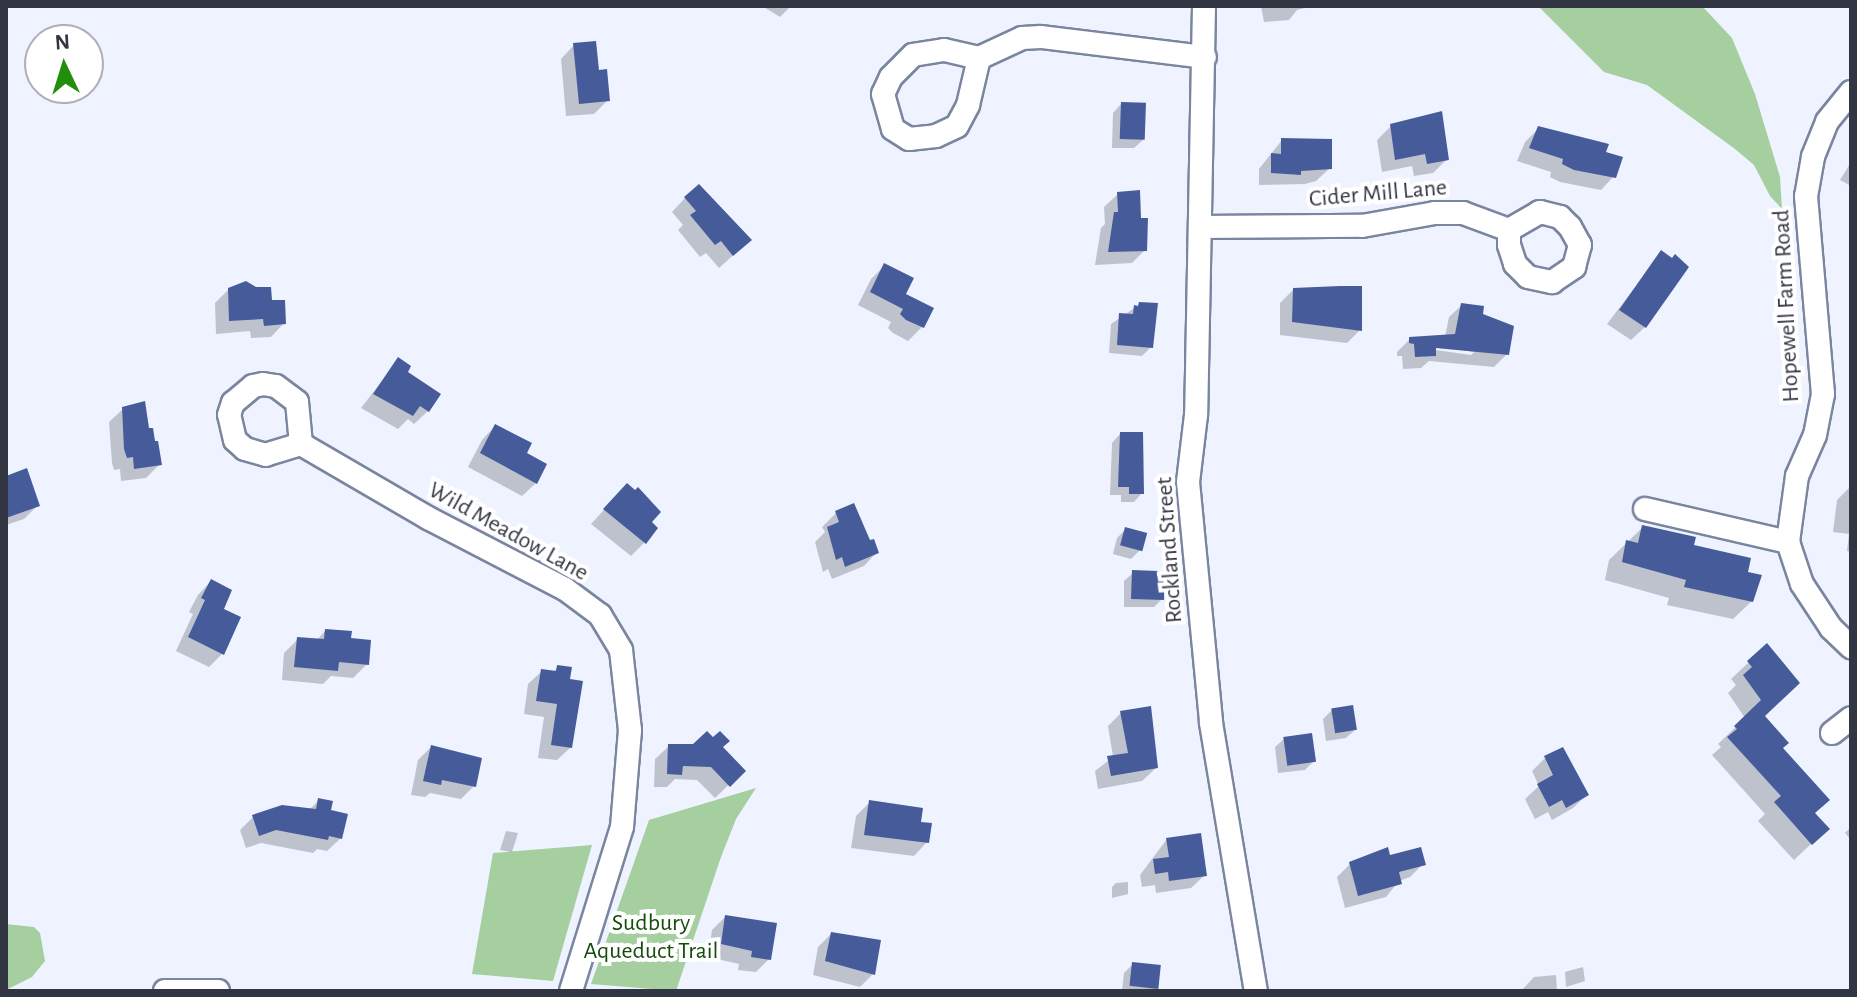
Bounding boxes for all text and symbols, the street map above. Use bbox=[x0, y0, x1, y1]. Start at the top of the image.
north arrow bbox=[24, 24, 104, 104]
text: N bbox=[54, 31, 71, 54]
street label: Cider Mill Lane bbox=[1308, 174, 1448, 214]
street label: Hopewell Farm Road bbox=[1768, 209, 1806, 403]
street label: Wild Meadow Lane bbox=[423, 476, 593, 588]
street label: Rockland Street bbox=[1151, 476, 1189, 624]
park label: Sudbury Aqueduct Trail bbox=[583, 910, 719, 966]

